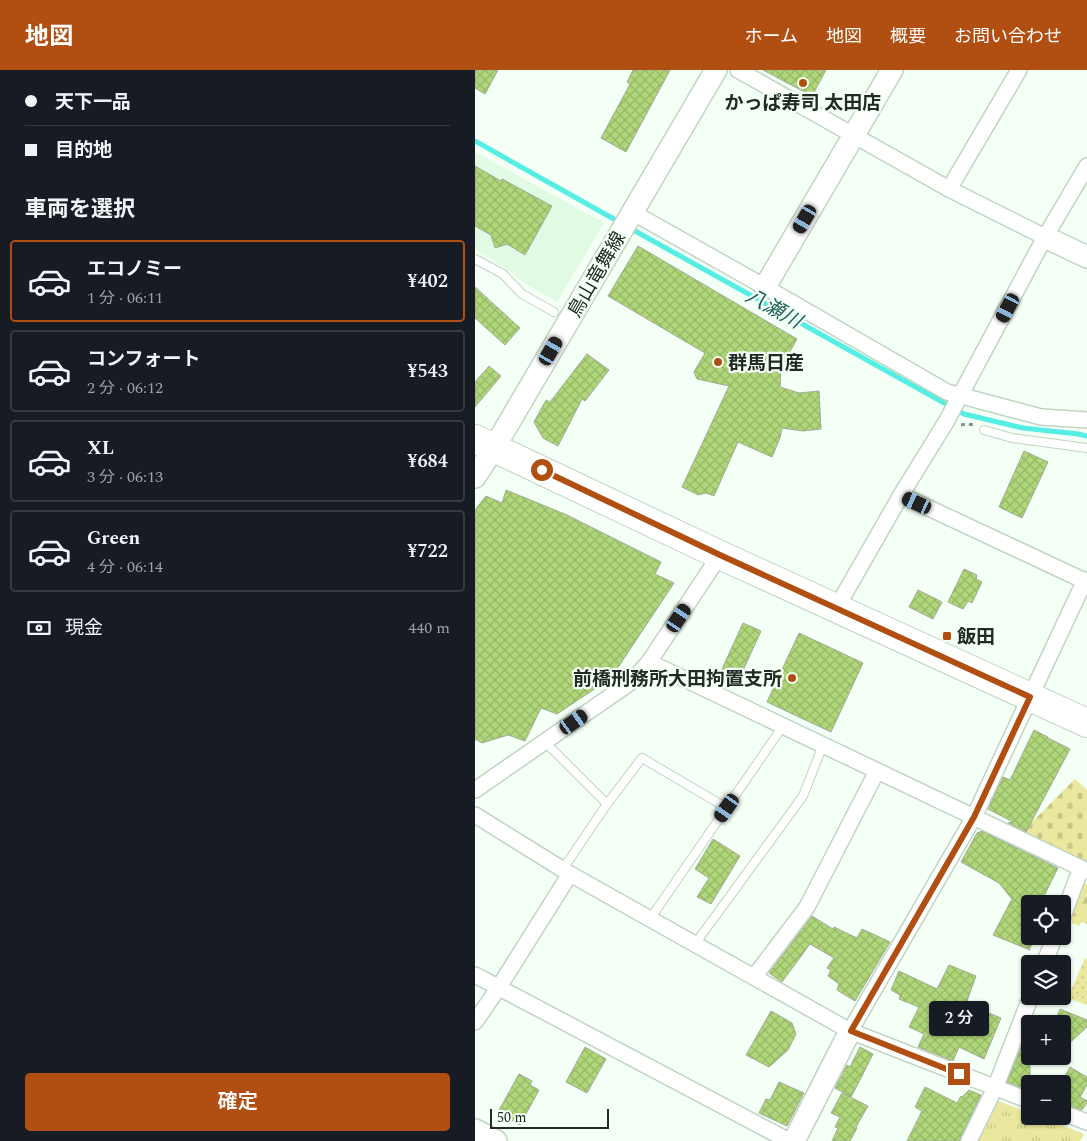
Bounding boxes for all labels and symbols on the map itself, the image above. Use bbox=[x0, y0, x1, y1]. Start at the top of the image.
marker: かっぱ寿司 太田店 bbox=[797, 77, 809, 89]
place label: かっぱ寿司 太田店 bbox=[725, 89, 881, 118]
car bbox=[791, 202, 818, 236]
street label: 鳥山竜舞線 bbox=[561, 226, 634, 323]
water label: 八瀬川 bbox=[740, 281, 809, 338]
car bbox=[994, 291, 1021, 325]
car bbox=[537, 334, 564, 368]
place label: 群馬日産 bbox=[728, 349, 804, 378]
marker: 群馬日産 bbox=[712, 356, 724, 368]
route start bbox=[531, 459, 553, 481]
car bbox=[900, 490, 933, 516]
car bbox=[664, 601, 693, 635]
place label: 飯田 bbox=[957, 623, 995, 652]
marker: 飯田 bbox=[941, 630, 953, 642]
place label: 前橋刑務所大田拘置支所 bbox=[573, 665, 782, 694]
marker: 前橋刑務所大田拘置支所 bbox=[786, 672, 798, 684]
car bbox=[557, 707, 590, 737]
car bbox=[712, 791, 741, 825]
callout: 2 分 bbox=[929, 1002, 989, 1036]
route end bbox=[948, 1063, 970, 1085]
scale bar bbox=[490, 1106, 609, 1129]

